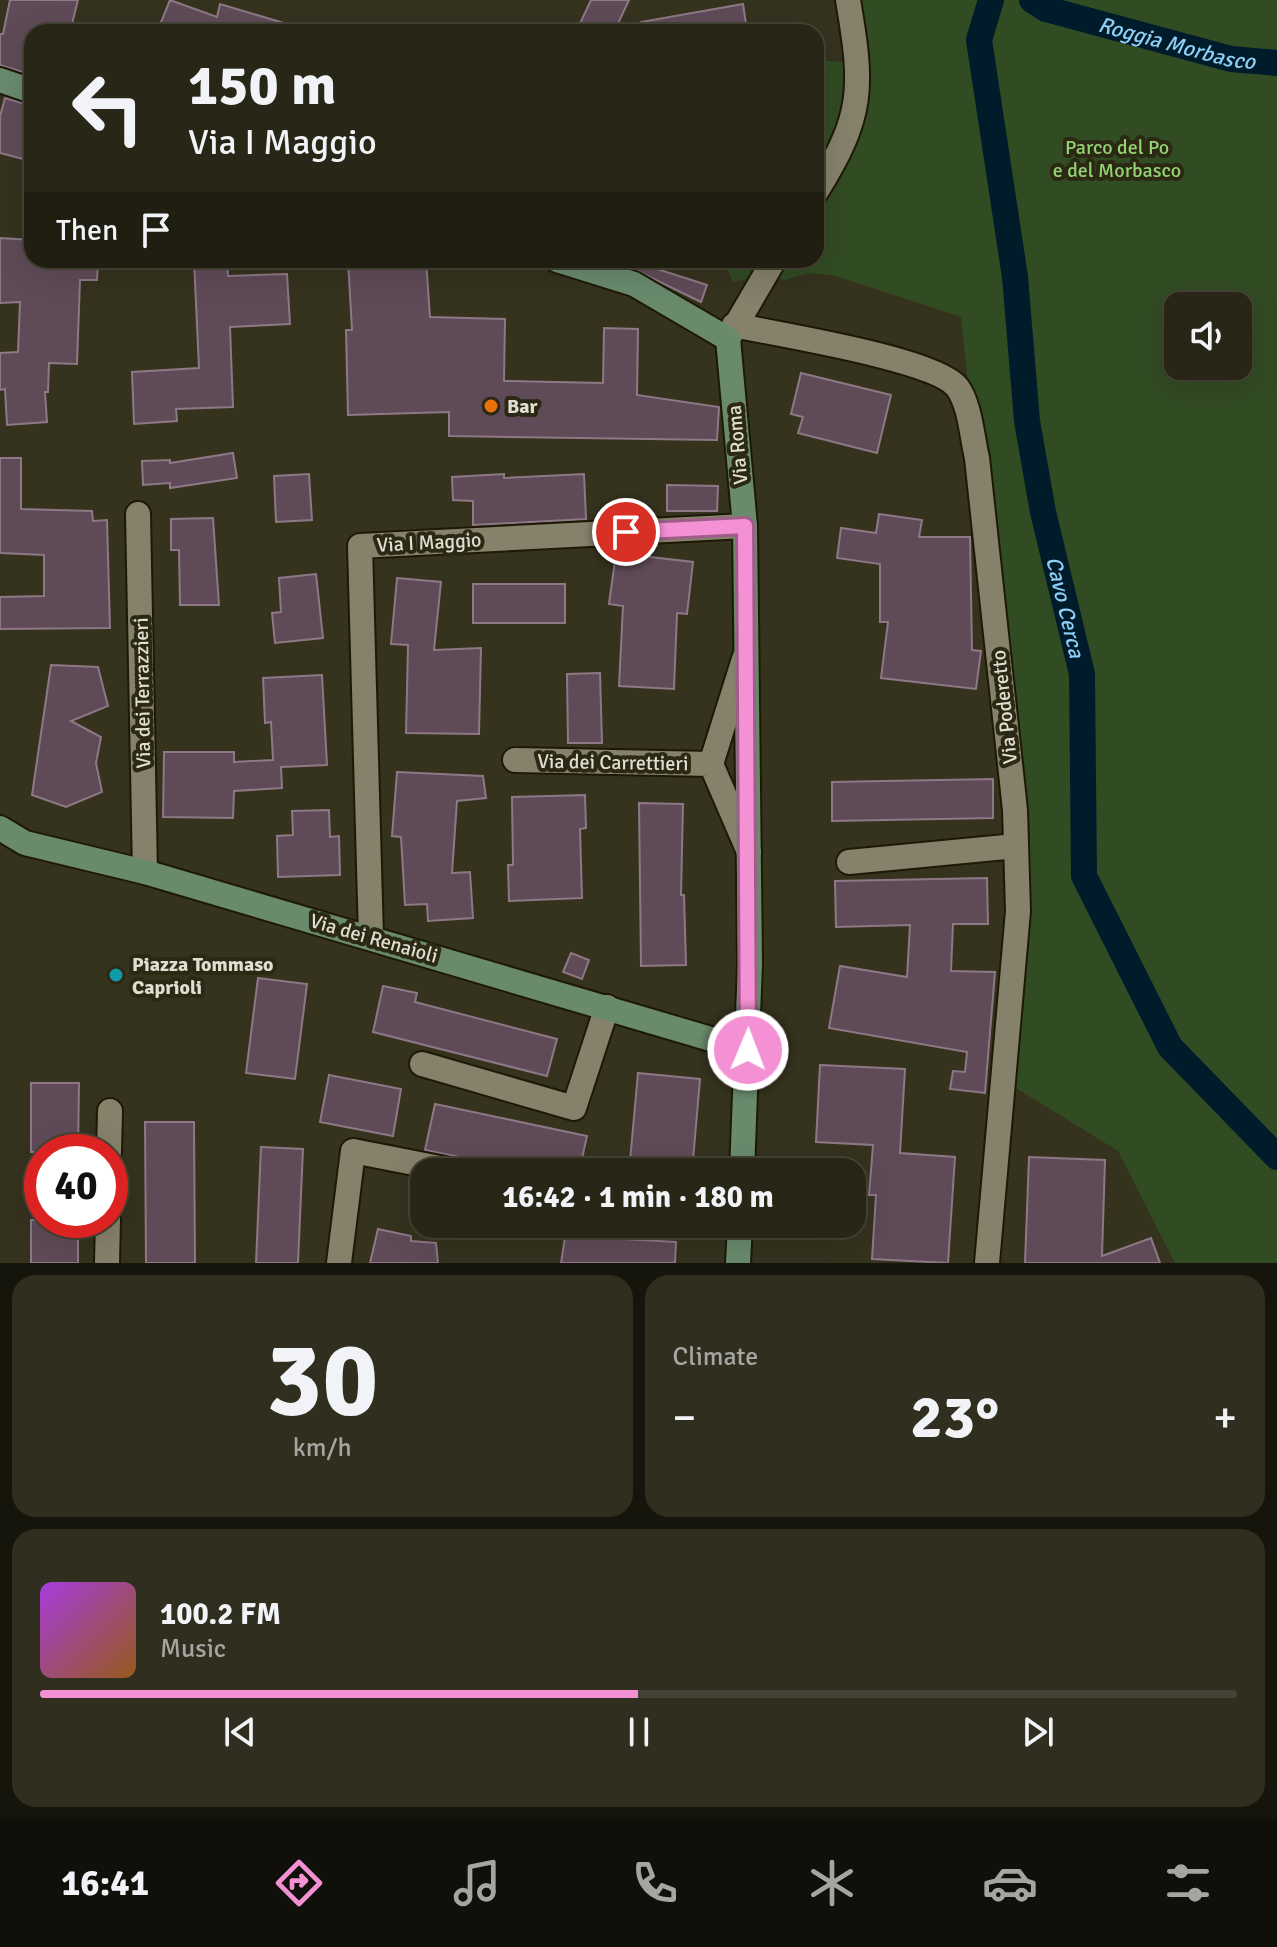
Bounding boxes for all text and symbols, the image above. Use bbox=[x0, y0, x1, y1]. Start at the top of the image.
water label: Roggia Morbasco bbox=[1095, 11, 1258, 75]
text: 150 m bbox=[188, 51, 336, 120]
icon: left bbox=[56, 56, 160, 160]
text: Via I Maggio bbox=[188, 120, 377, 165]
park label: Parco del Po e del Morbasco bbox=[1053, 135, 1181, 183]
icon: arrive bbox=[134, 208, 178, 252]
text: Then bbox=[56, 212, 118, 249]
map controls bbox=[1164, 292, 1252, 380]
button: sound bbox=[1164, 292, 1252, 380]
place label: Bar bbox=[507, 394, 538, 419]
marker: Bar bbox=[482, 397, 500, 415]
street label: Via Roma bbox=[722, 404, 753, 486]
pin bbox=[592, 498, 660, 566]
icon: arrive bbox=[604, 510, 648, 554]
street label: Via I Maggio bbox=[376, 527, 482, 558]
water label: Cavo Cerca bbox=[1040, 554, 1091, 661]
street label: Via dei Terrazzieri bbox=[129, 617, 156, 769]
street label: Via Poderetto bbox=[986, 649, 1023, 765]
street label: Via dei Carrettieri bbox=[537, 749, 689, 776]
street label: Via dei Renaioli bbox=[307, 908, 441, 969]
place label: Piazza Tommaso Caprioli bbox=[132, 952, 273, 1000]
marker: Piazza Tommaso Caprioli bbox=[107, 966, 125, 984]
position arrow bbox=[706, 1008, 790, 1092]
speed limit sign: 40 bbox=[24, 1134, 128, 1238]
text: 16:42 · 1 min · 180 m bbox=[502, 1179, 774, 1216]
text: 30 bbox=[266, 1316, 378, 1444]
text: Climate bbox=[673, 1341, 758, 1373]
text: 23° bbox=[910, 1381, 999, 1455]
text: − bbox=[673, 1391, 696, 1445]
text: + bbox=[1213, 1391, 1237, 1445]
text: km/h bbox=[293, 1432, 352, 1464]
text: 100.2 FM bbox=[160, 1596, 281, 1633]
text: Music bbox=[160, 1633, 226, 1665]
icon: previous bbox=[218, 1710, 262, 1754]
icon: pause bbox=[617, 1710, 661, 1754]
icon: next bbox=[1016, 1710, 1060, 1754]
icon: directions bbox=[271, 1855, 327, 1911]
icon: music bbox=[449, 1855, 505, 1911]
icon: phone bbox=[627, 1855, 683, 1911]
icon: climate bbox=[804, 1855, 860, 1911]
icon: car bbox=[982, 1855, 1038, 1911]
icon: filters bbox=[1160, 1855, 1216, 1911]
text: 16:41 bbox=[61, 1861, 149, 1906]

